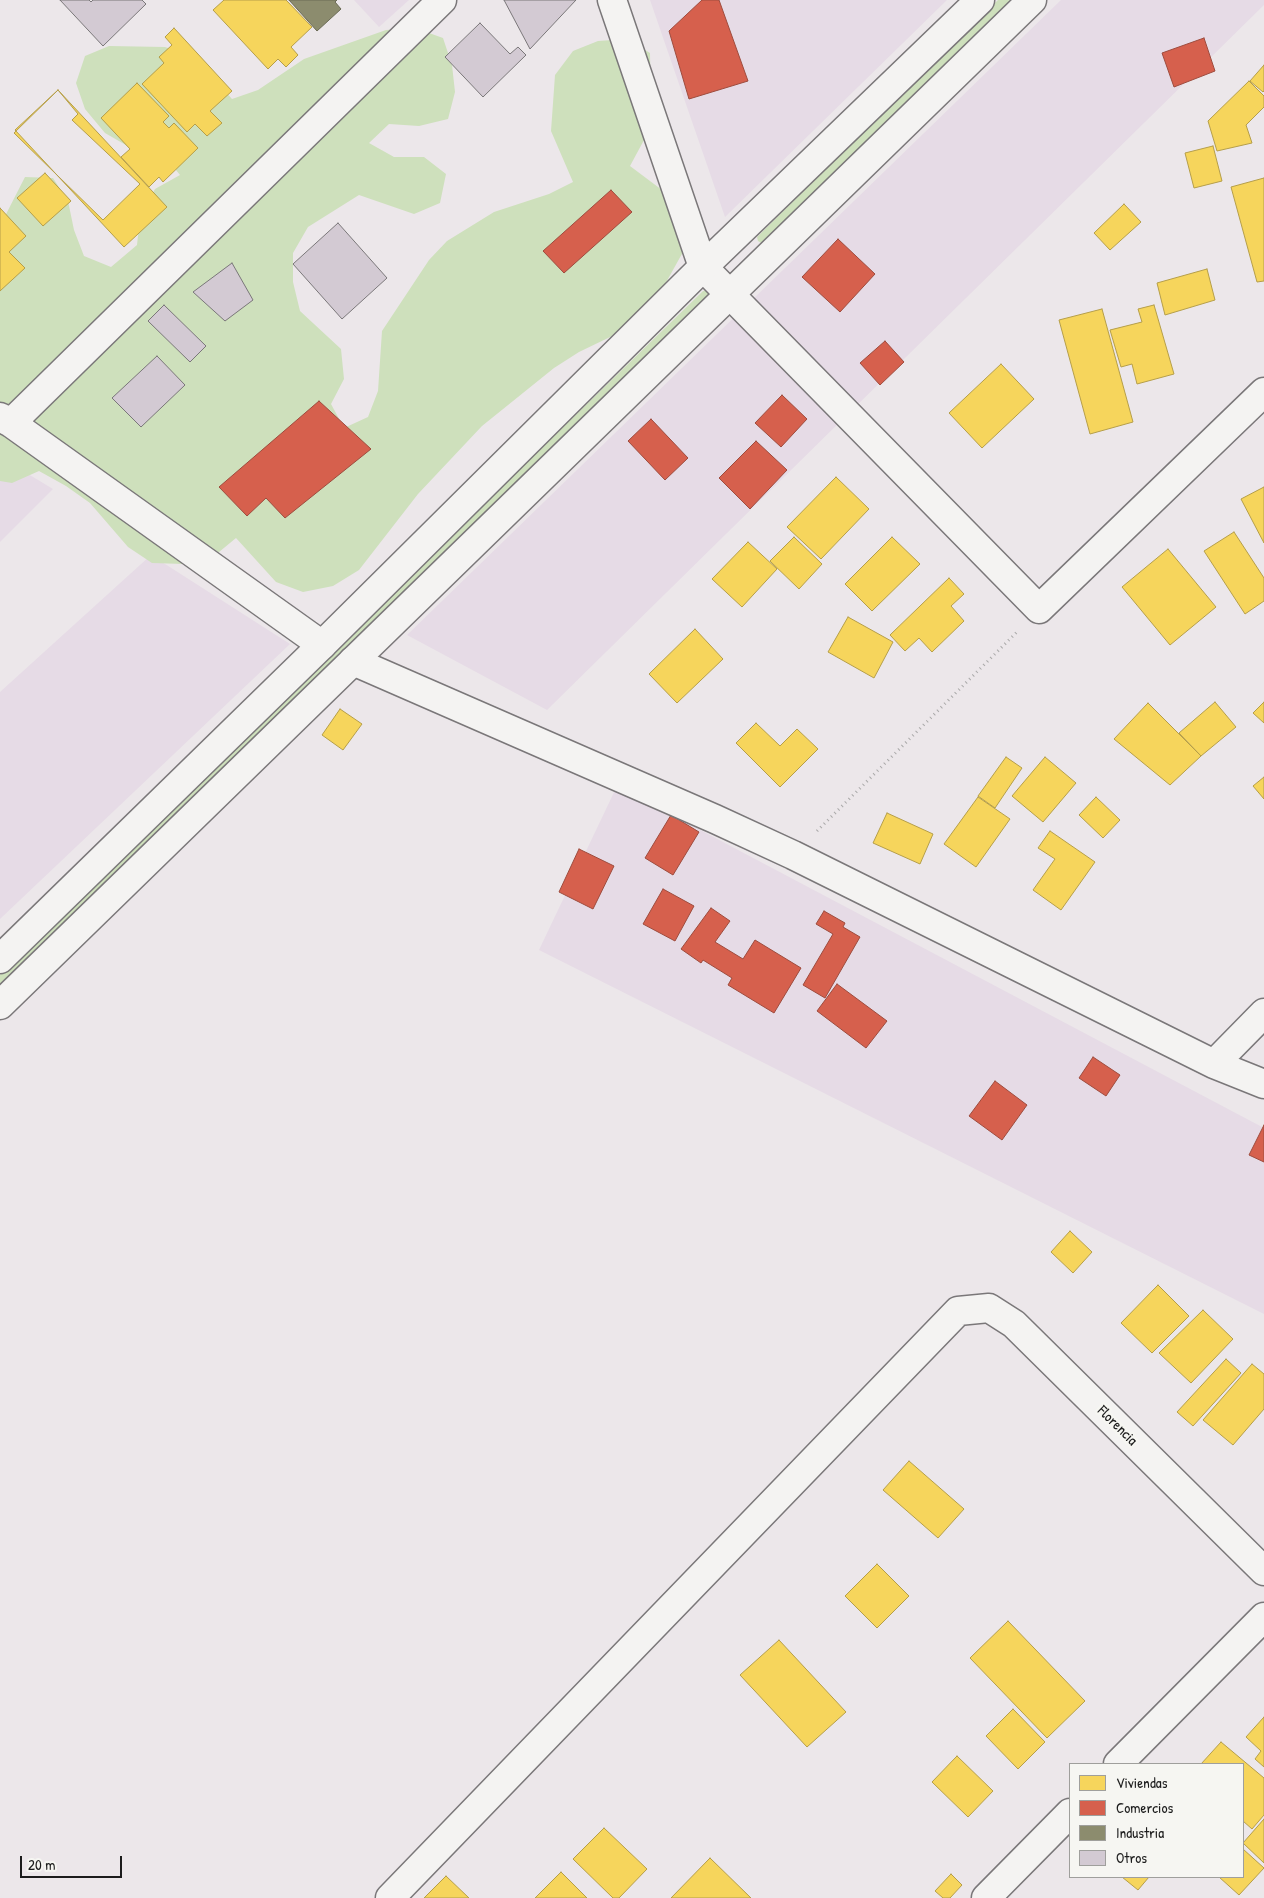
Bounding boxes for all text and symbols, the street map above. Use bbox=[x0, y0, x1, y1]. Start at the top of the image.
street label: Florencia bbox=[1093, 1402, 1141, 1450]
legend bbox=[1069, 1763, 1244, 1878]
text: Viviendas bbox=[1116, 1772, 1167, 1793]
text: Comercios bbox=[1116, 1797, 1173, 1818]
text: Industria bbox=[1116, 1822, 1164, 1843]
scale bar bbox=[22, 1846, 125, 1878]
text: Otros bbox=[1116, 1847, 1147, 1868]
text: 20 m bbox=[28, 1854, 55, 1875]

